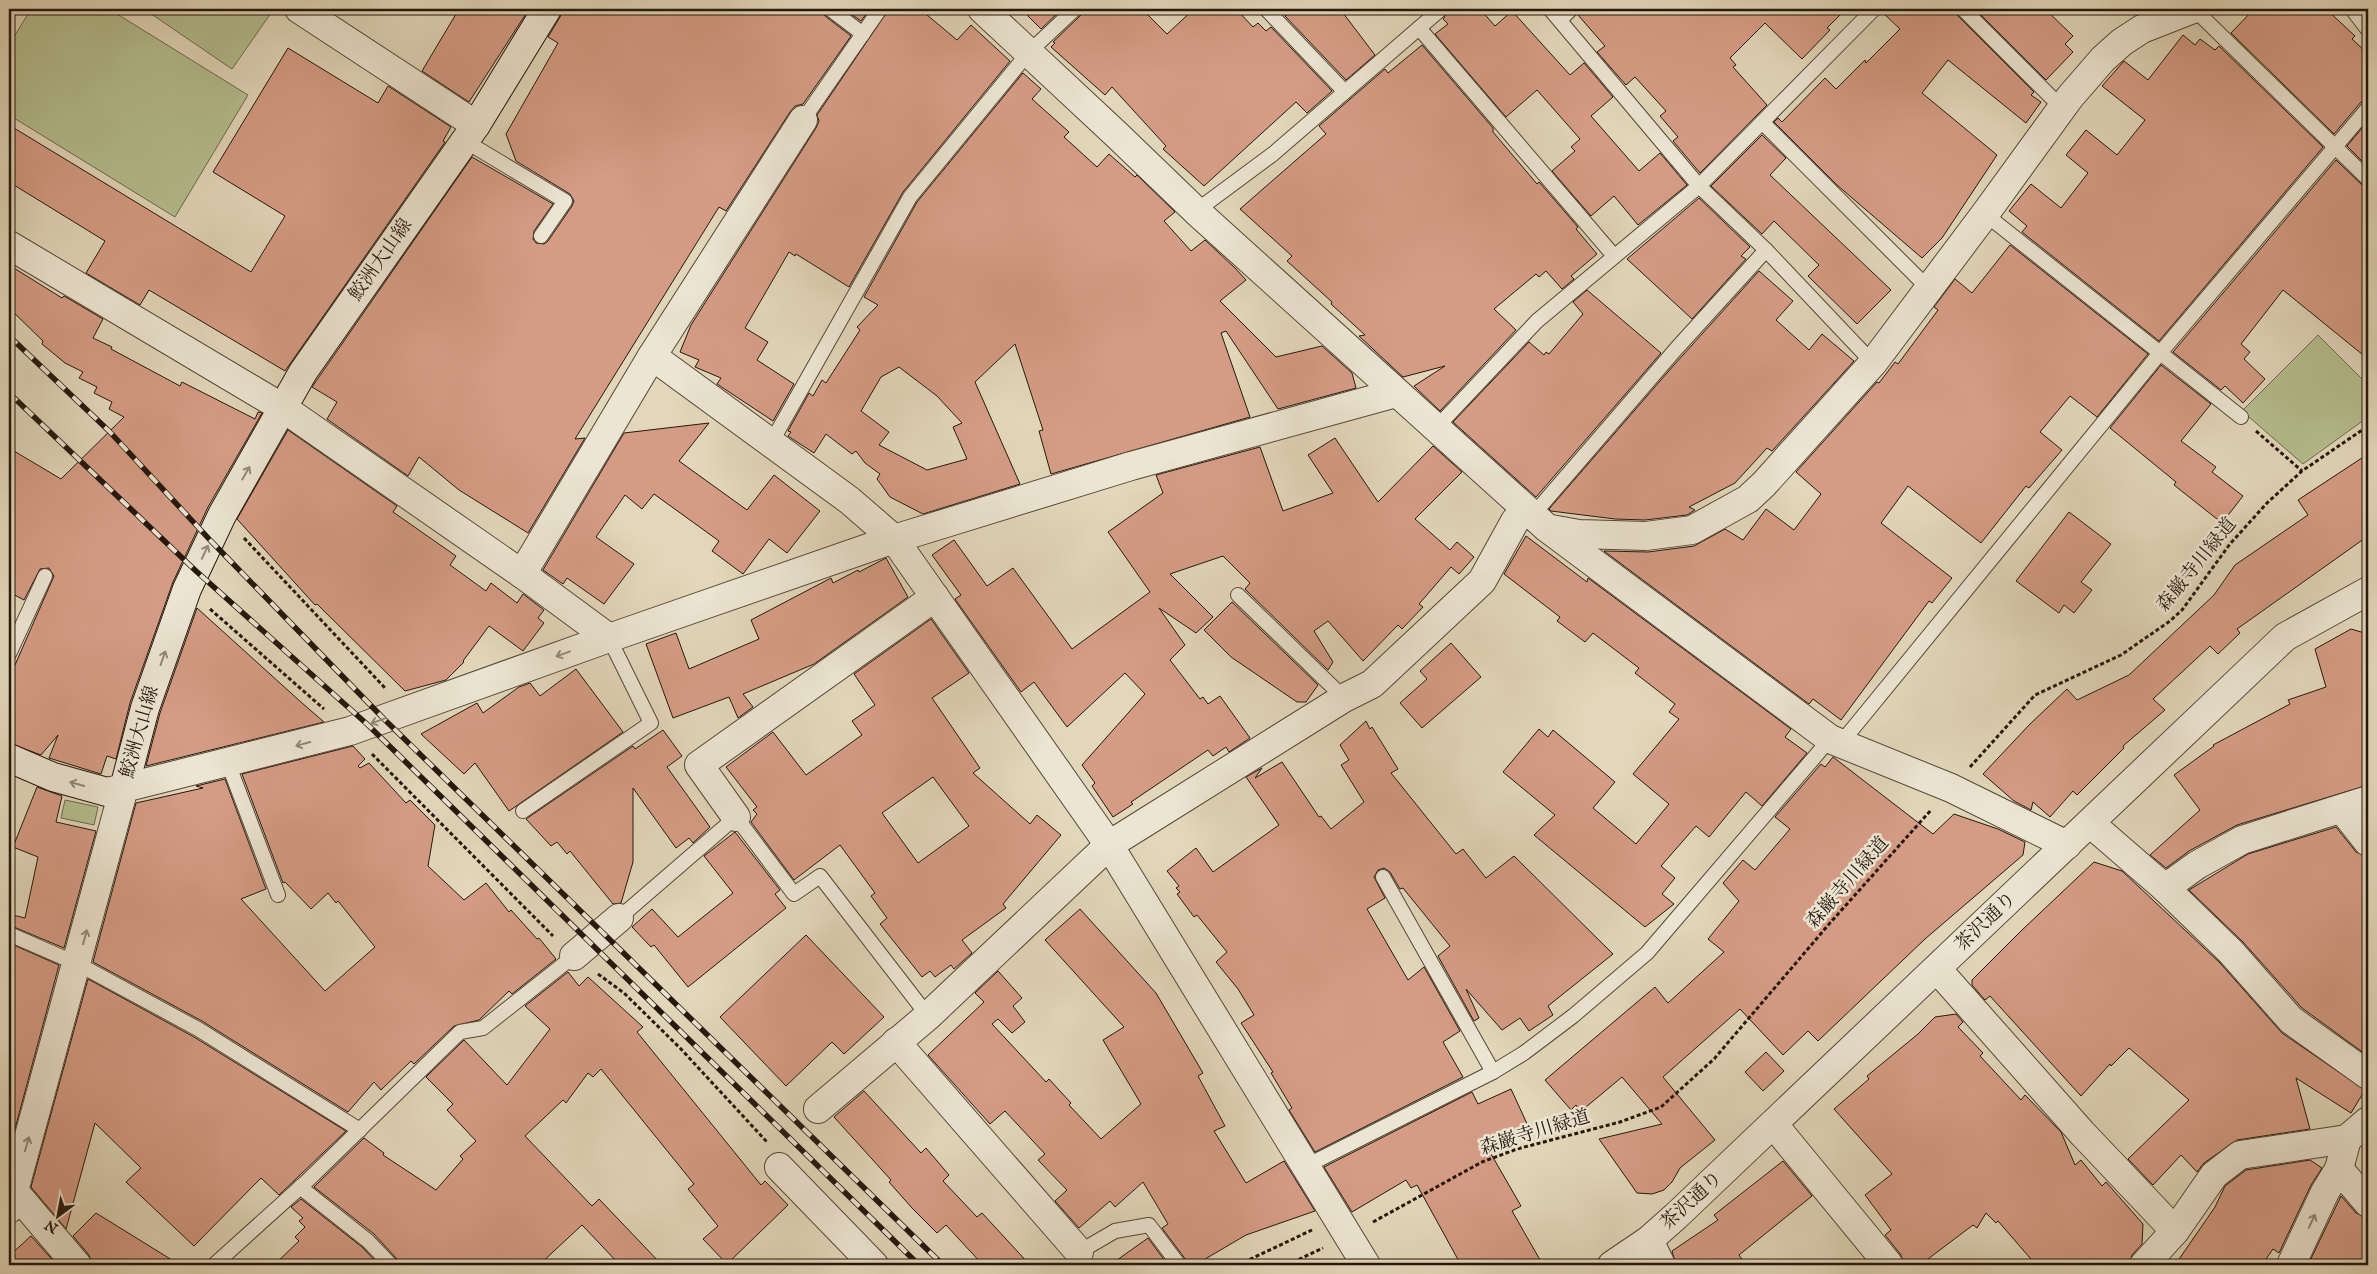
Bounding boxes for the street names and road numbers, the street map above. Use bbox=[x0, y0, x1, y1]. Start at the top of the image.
street label: 鮫洲大山線 bbox=[344, 214, 418, 306]
street label: 森巌寺川緑道 bbox=[2152, 513, 2242, 617]
street label: 鮫洲大山線 bbox=[115, 683, 165, 781]
street label: 森巌寺川緑道 bbox=[1802, 832, 1894, 934]
street label: 茶沢通り bbox=[1950, 887, 2022, 957]
street label: 森巌寺川緑道 bbox=[1477, 1105, 1593, 1161]
street label: 茶沢通り bbox=[1656, 1166, 1728, 1236]

